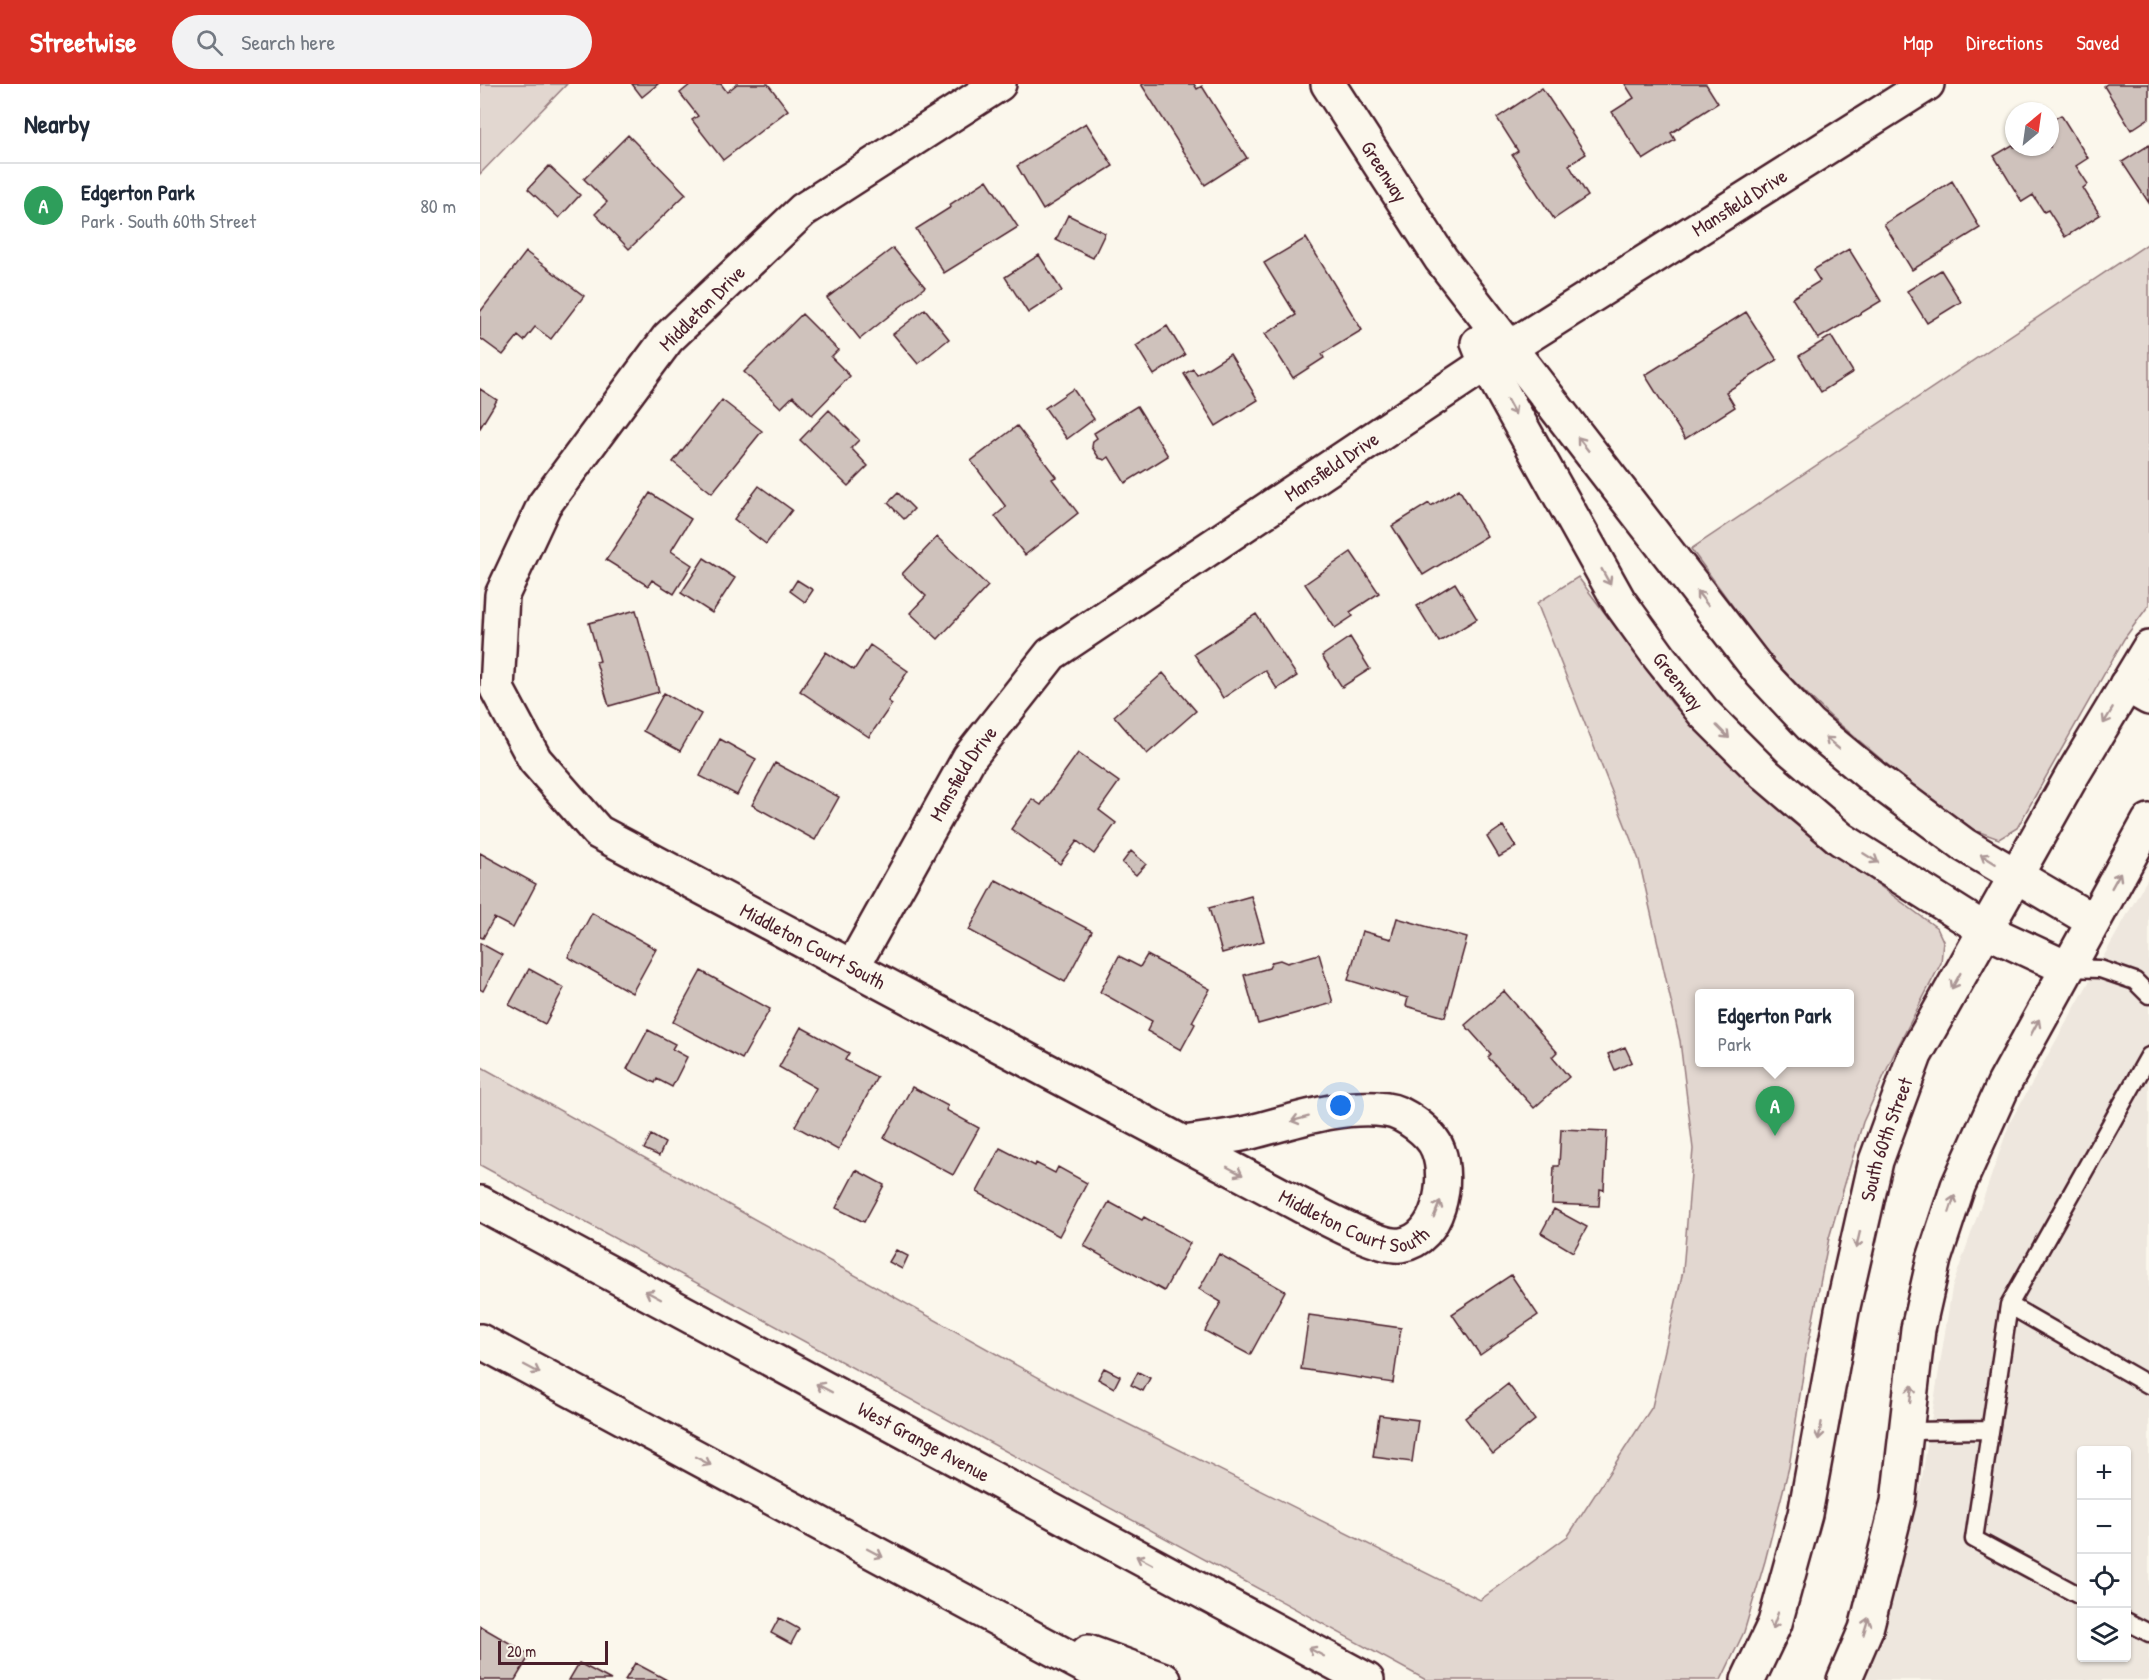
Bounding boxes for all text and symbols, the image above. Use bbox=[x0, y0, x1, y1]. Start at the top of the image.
search box bbox=[172, 15, 592, 69]
text: Streetwise bbox=[30, 23, 136, 61]
icon: search bbox=[193, 26, 226, 59]
text: Search here bbox=[241, 27, 335, 57]
text: Map bbox=[1903, 28, 1933, 57]
text: Directions bbox=[1966, 28, 2043, 57]
text: Saved bbox=[2076, 28, 2119, 57]
north arrow bbox=[2005, 102, 2059, 156]
text: Nearby bbox=[24, 106, 90, 141]
street label: Greenway bbox=[1355, 135, 1415, 207]
street label: Mansfield Drive bbox=[1686, 162, 1792, 242]
text: Edgerton Park bbox=[81, 177, 195, 207]
text: A bbox=[39, 192, 48, 219]
text: 80 m bbox=[420, 192, 456, 219]
text: Park · South 60th Street bbox=[81, 207, 256, 234]
street label: Middleton Drive bbox=[653, 259, 751, 357]
one-way arrow bbox=[1505, 398, 1517, 415]
street label: Mansfield Drive bbox=[1279, 425, 1384, 507]
one-way arrow bbox=[1577, 436, 1590, 452]
one-way arrow bbox=[1600, 568, 1612, 585]
one-way arrow bbox=[1696, 590, 1709, 606]
street label: Greenway bbox=[1647, 646, 1711, 716]
one-way arrow bbox=[2101, 707, 2113, 724]
street label: Mansfield Drive bbox=[923, 720, 1003, 826]
one-way arrow bbox=[1716, 725, 1730, 740]
one-way arrow bbox=[1824, 737, 1840, 750]
one-way arrow bbox=[1862, 852, 1879, 864]
one-way arrow bbox=[1980, 853, 1997, 865]
one-way arrow bbox=[2110, 872, 2122, 889]
street label: Middleton Court South bbox=[736, 896, 890, 995]
one-way arrow bbox=[1950, 972, 1962, 989]
popup bbox=[1695, 989, 1854, 1067]
text: Edgerton Park bbox=[1718, 1000, 1831, 1030]
one-way arrow bbox=[2030, 1019, 2041, 1037]
text: Park bbox=[1718, 1030, 1751, 1057]
street label: South 60th Street bbox=[1853, 1073, 1919, 1203]
pin: A bbox=[1756, 1086, 1794, 1136]
your location bbox=[1326, 1091, 1355, 1120]
one-way arrow bbox=[1291, 1113, 1310, 1125]
one-way arrow bbox=[1226, 1165, 1243, 1177]
street label: Middleton Court South bbox=[1274, 1182, 1435, 1258]
one-way arrow bbox=[1948, 1195, 1959, 1214]
one-way arrow bbox=[1432, 1201, 1443, 1219]
one-way arrow bbox=[1851, 1230, 1863, 1249]
one-way arrow bbox=[644, 1289, 662, 1300]
one-way arrow bbox=[522, 1364, 540, 1375]
one-way arrow bbox=[816, 1382, 834, 1393]
one-way arrow bbox=[1906, 1384, 1917, 1404]
street label: West Grange Avenue bbox=[853, 1395, 995, 1488]
one-way arrow bbox=[1814, 1421, 1825, 1441]
map controls bbox=[2077, 1446, 2131, 1662]
button: + bbox=[2077, 1446, 2131, 1500]
one-way arrow bbox=[694, 1456, 712, 1467]
button: − bbox=[2077, 1500, 2131, 1554]
one-way arrow bbox=[866, 1547, 883, 1559]
one-way arrow bbox=[1136, 1554, 1153, 1566]
button: locate bbox=[2077, 1554, 2131, 1608]
button: layers bbox=[2077, 1608, 2131, 1662]
one-way arrow bbox=[1768, 1611, 1779, 1629]
one-way arrow bbox=[1861, 1617, 1872, 1636]
scale bar bbox=[498, 1638, 608, 1666]
text: 20 m bbox=[507, 1640, 536, 1662]
one-way arrow bbox=[1307, 1646, 1325, 1657]

